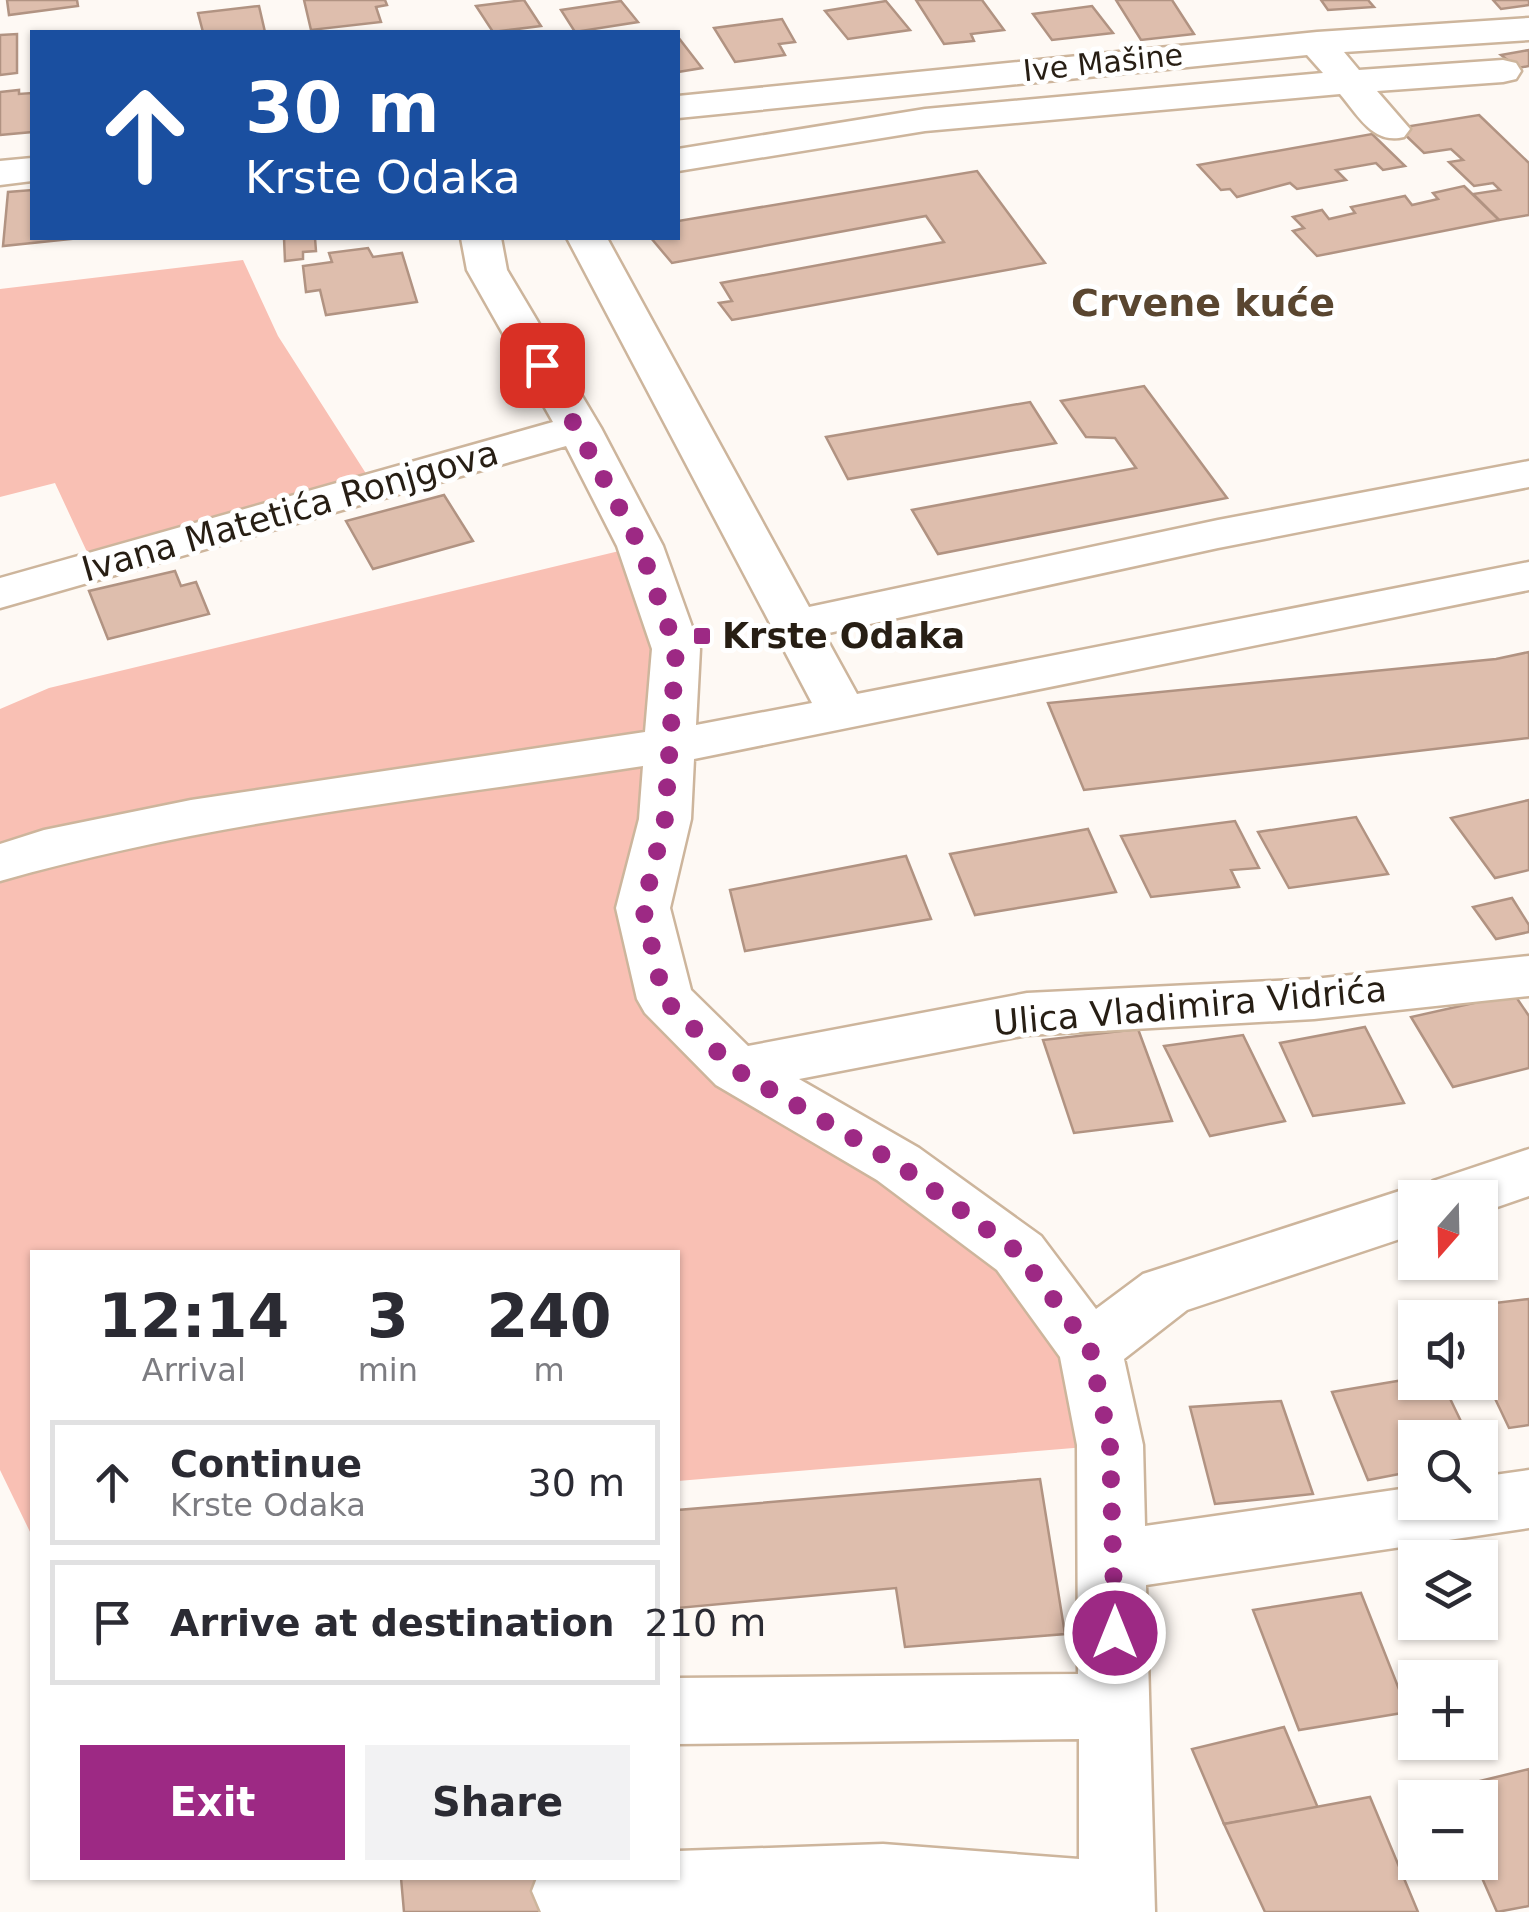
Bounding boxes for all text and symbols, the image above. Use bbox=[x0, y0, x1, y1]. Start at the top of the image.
street label: Ive Mašine bbox=[1021, 37, 1184, 88]
text: 30 m bbox=[245, 67, 440, 149]
icon: ahead bbox=[80, 70, 210, 200]
text: Krste Odaka bbox=[245, 151, 521, 204]
district label: Crvene kuće bbox=[1071, 281, 1335, 325]
pin bbox=[500, 323, 585, 408]
icon: arrive bbox=[515, 338, 570, 393]
street label: Ivana Matetića Ronjgova bbox=[77, 432, 503, 590]
place label: Krste Odaka bbox=[722, 616, 965, 656]
marker: Krste Odaka bbox=[691, 625, 713, 647]
street label: Ulica Vladimira Vidrića bbox=[992, 969, 1388, 1043]
north arrow bbox=[1398, 1180, 1498, 1280]
map controls bbox=[1398, 1180, 1498, 1880]
text: 12:14 bbox=[98, 1281, 289, 1351]
text: 3 bbox=[367, 1281, 409, 1351]
text: 240 bbox=[486, 1281, 612, 1351]
button: sound bbox=[1398, 1300, 1498, 1400]
text: Arrival bbox=[142, 1351, 246, 1389]
text: min bbox=[358, 1351, 418, 1389]
text: m bbox=[533, 1351, 565, 1389]
button: search bbox=[1398, 1420, 1498, 1520]
text: Continue bbox=[170, 1442, 362, 1486]
icon: ahead bbox=[85, 1455, 140, 1510]
text: 30 m bbox=[528, 1461, 625, 1505]
text: Krste Odaka bbox=[170, 1486, 366, 1524]
button: layers bbox=[1398, 1540, 1498, 1640]
position arrow bbox=[1063, 1581, 1167, 1685]
icon: arrive bbox=[85, 1595, 140, 1650]
text: Arrive at destination bbox=[170, 1601, 615, 1645]
text: 210 m bbox=[645, 1601, 766, 1645]
button: + bbox=[1398, 1660, 1498, 1760]
button: Exit bbox=[80, 1745, 345, 1860]
button: Share bbox=[365, 1745, 630, 1860]
button: − bbox=[1398, 1780, 1498, 1880]

